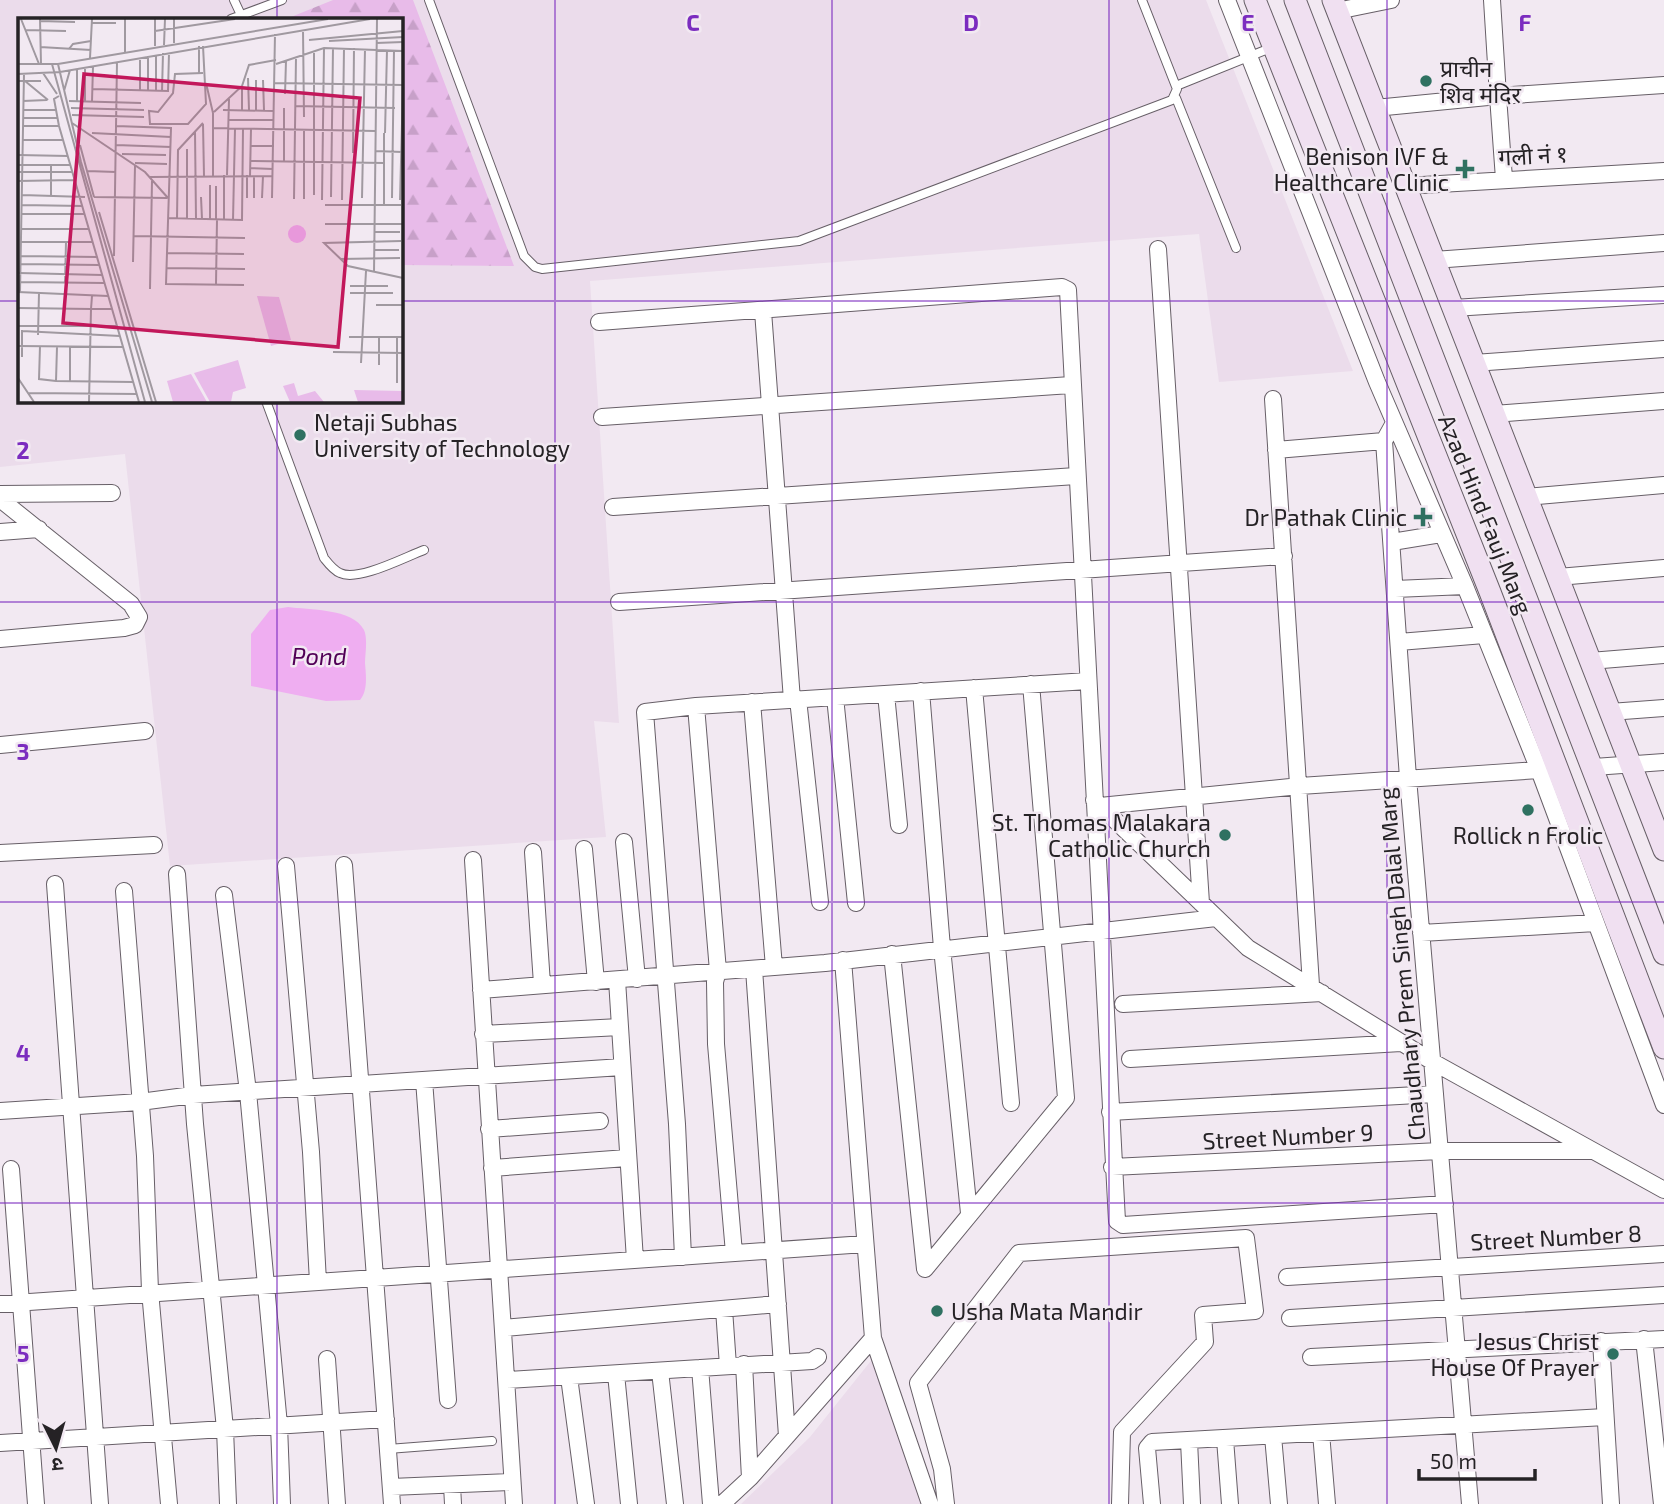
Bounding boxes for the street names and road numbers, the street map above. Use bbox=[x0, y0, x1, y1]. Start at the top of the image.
street label: गली नं १ bbox=[1498, 139, 1568, 171]
street label: Azad Hind Fauj Marg bbox=[1433, 410, 1539, 618]
street label: Chaudhary Prem Singh Dalal Marg bbox=[1372, 786, 1430, 1142]
street label: Street Number 9 bbox=[1202, 1118, 1374, 1154]
street label: Street Number 8 bbox=[1469, 1219, 1643, 1255]

